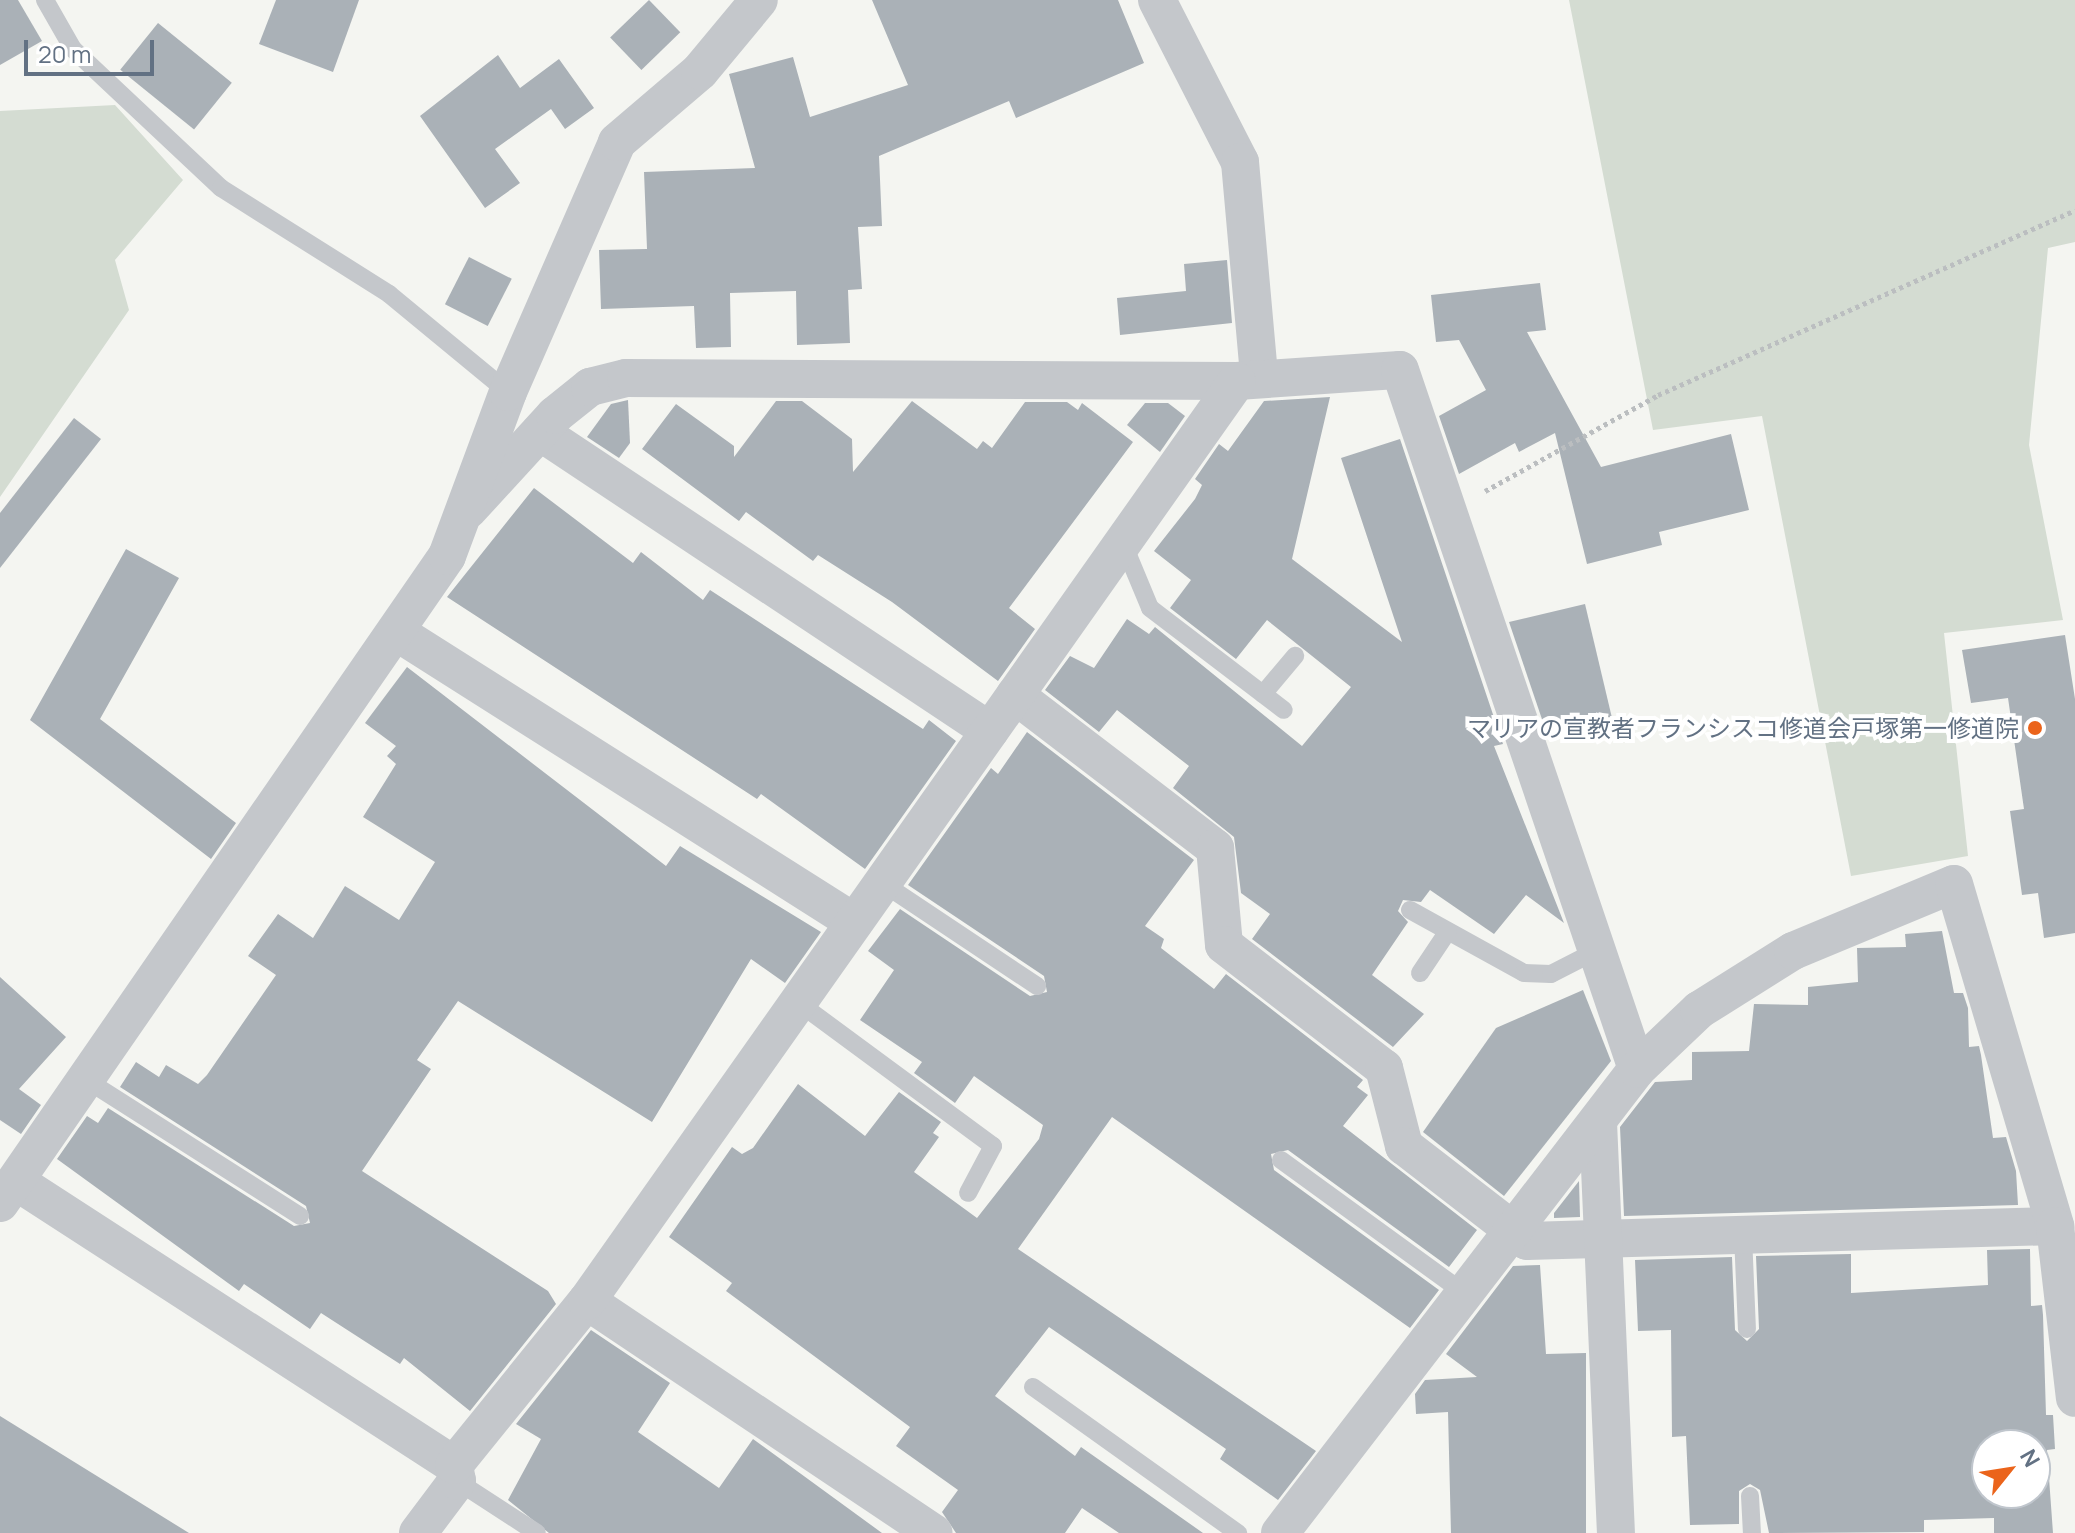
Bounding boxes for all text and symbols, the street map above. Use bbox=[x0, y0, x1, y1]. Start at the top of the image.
scale bar bbox=[28, 24, 158, 74]
text: 20 m bbox=[38, 37, 91, 70]
place label: マリアの宣教者フランシスコ修道会戸塚第一修道院 bbox=[1467, 714, 2019, 742]
marker: マリアの宣教者フランシスコ修道会戸塚第一修道院 bbox=[2026, 719, 2044, 737]
north arrow bbox=[1971, 1429, 2051, 1509]
text: N bbox=[2013, 1444, 2047, 1472]

